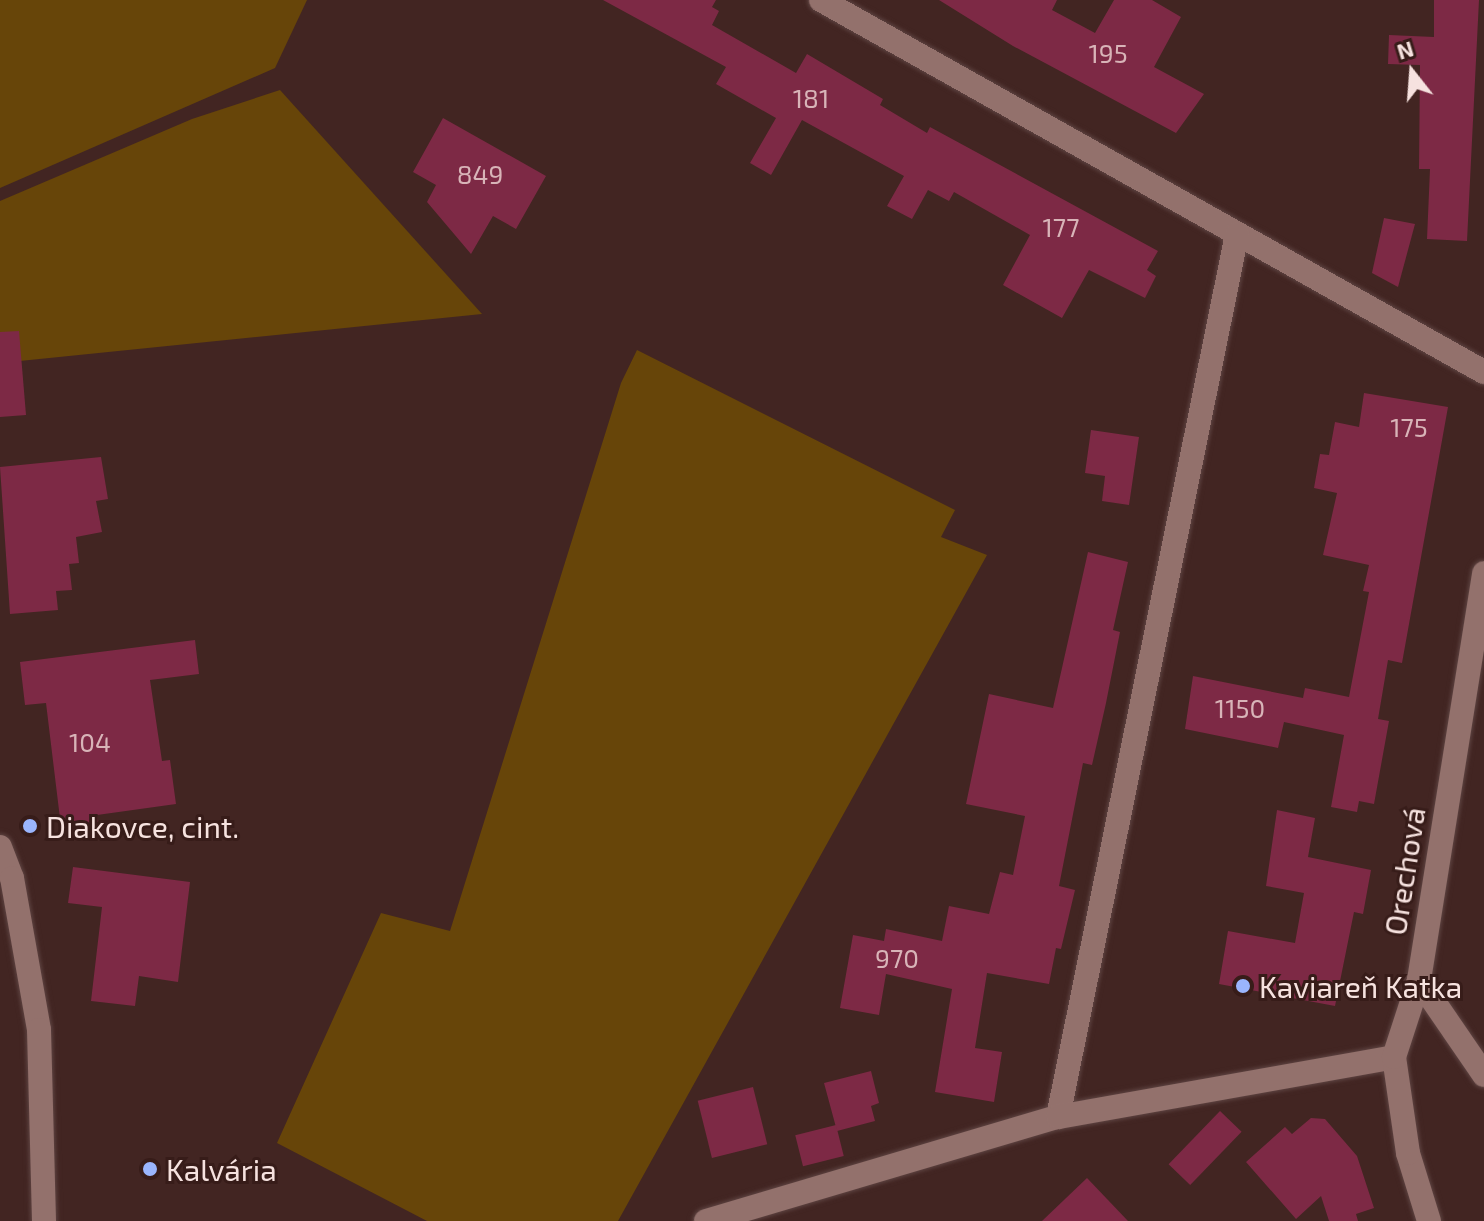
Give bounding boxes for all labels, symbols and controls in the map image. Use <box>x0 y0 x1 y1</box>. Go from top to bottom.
north arrow <box>1372 32 1452 112</box>
text: N <box>1394 34 1416 64</box>
house number: 195 <box>1088 37 1128 69</box>
house number: 181 <box>793 82 829 114</box>
house number: 849 <box>457 158 503 190</box>
house number: 177 <box>1043 211 1079 243</box>
house number: 175 <box>1390 411 1428 443</box>
house number: 1150 <box>1215 692 1265 724</box>
house number: 104 <box>69 726 111 758</box>
street label: Orechová <box>1376 804 1432 938</box>
place label: Diakovce, cint. <box>46 808 239 844</box>
marker: Diakovce, cint. <box>21 817 39 835</box>
house number: 970 <box>875 942 919 974</box>
place label: Kaviareň Katka <box>1259 968 1462 1004</box>
marker: Kaviareň Katka <box>1234 977 1252 995</box>
place label: Kalvária <box>166 1151 277 1187</box>
marker: Kalvária <box>141 1160 159 1178</box>

